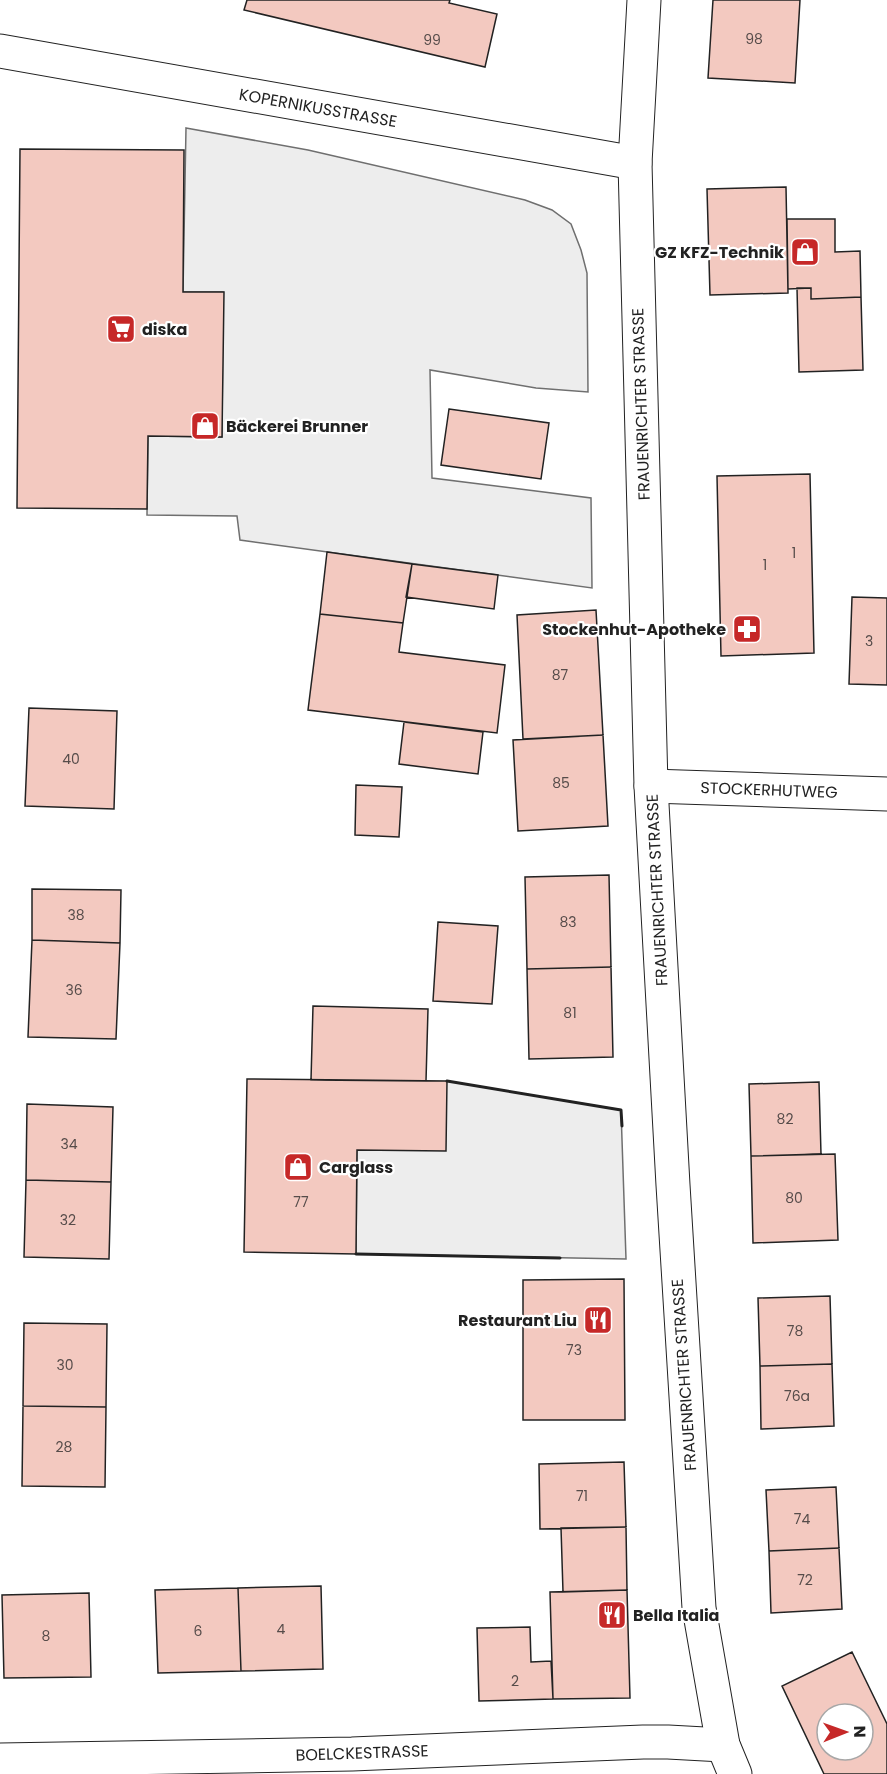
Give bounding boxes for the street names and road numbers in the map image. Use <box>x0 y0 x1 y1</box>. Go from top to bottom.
street label: KOPERNIKUSSTRASSE <box>237 83 399 133</box>
street label: FRAUENRICHTER STRASSE <box>626 307 656 501</box>
street label: STOCKERHUTWEG <box>700 776 838 804</box>
street label: FRAUENRICHTER STRASSE <box>640 793 674 987</box>
street label: FRAUENRICHTER STRASSE <box>666 1278 702 1472</box>
street label: BOELCKESTRASSE <box>295 1739 429 1767</box>

